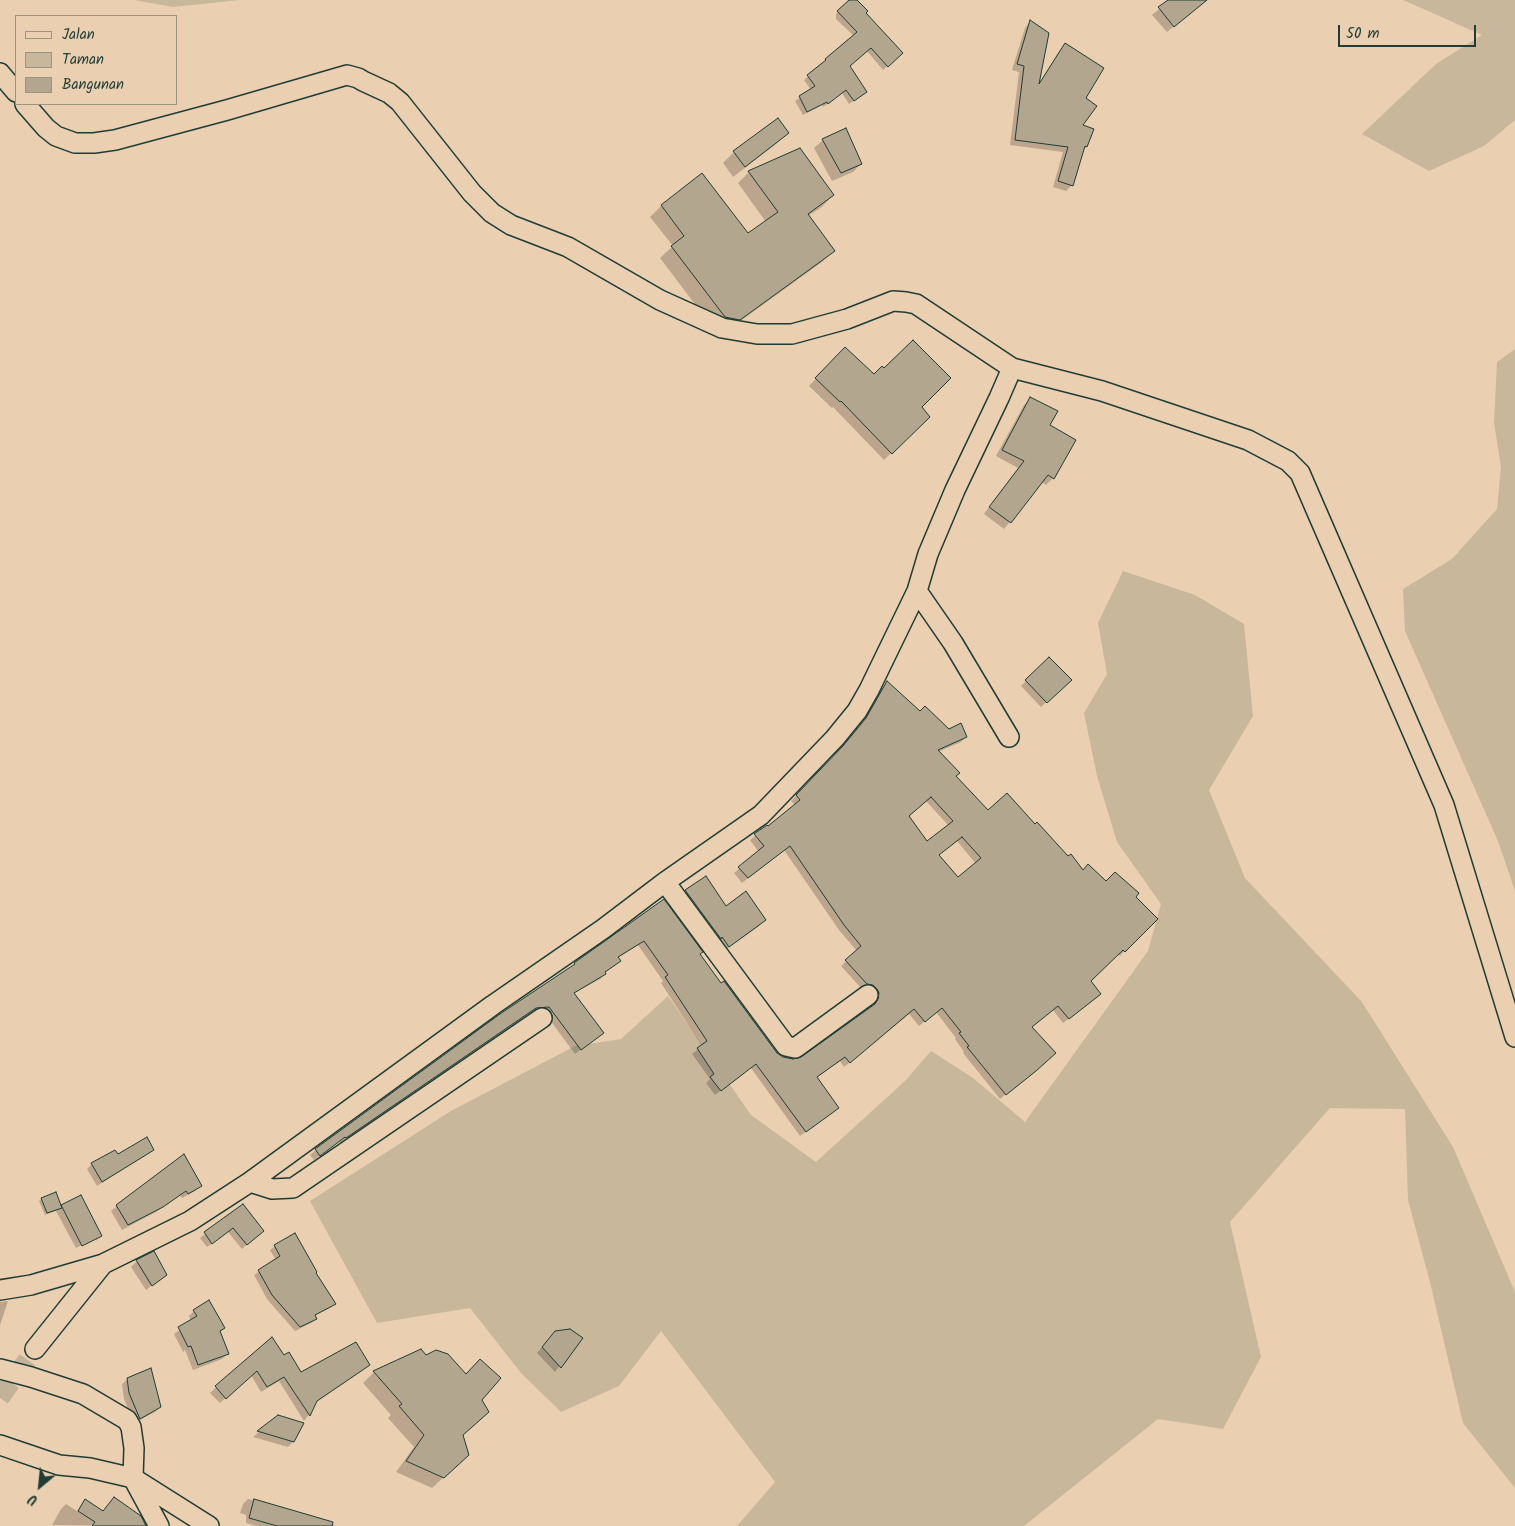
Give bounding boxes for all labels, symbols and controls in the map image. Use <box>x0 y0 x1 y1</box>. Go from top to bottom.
legend <box>15 15 178 105</box>
scale bar <box>1340 15 1478 47</box>
text: 50 m <box>1346 22 1380 46</box>
text: Jalan <box>62 23 95 47</box>
text: Taman <box>62 48 104 72</box>
text: Bangunan <box>62 73 124 97</box>
north arrow <box>15 1461 65 1511</box>
text: U <box>24 1488 42 1511</box>

